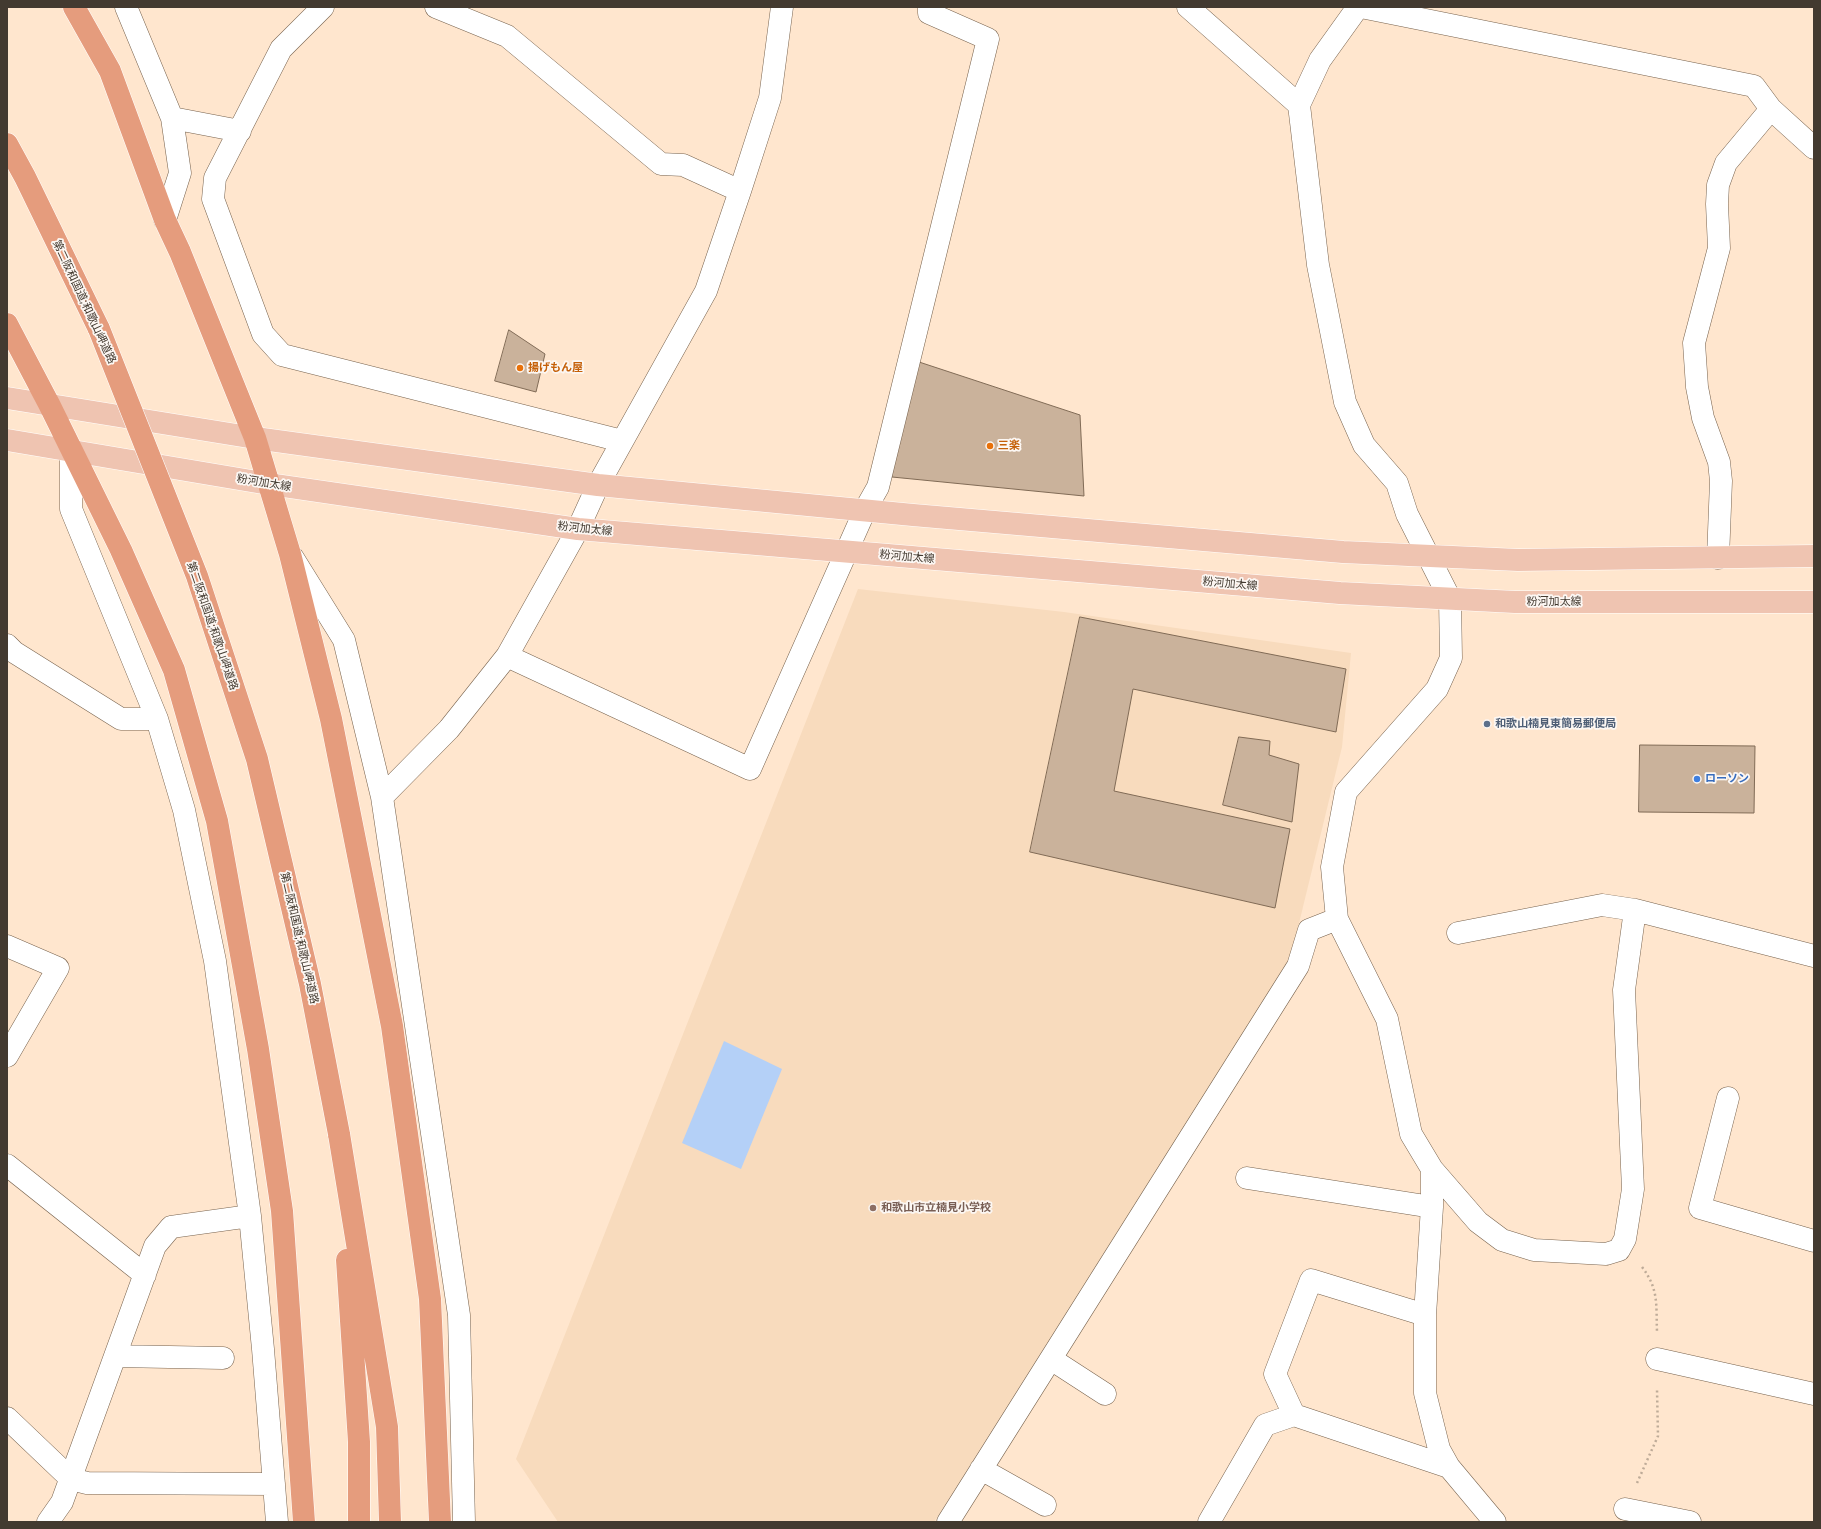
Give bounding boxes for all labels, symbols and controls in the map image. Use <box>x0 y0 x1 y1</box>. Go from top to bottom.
street label: 第二阪和国道;和歌山岬道路 <box>50 238 118 366</box>
place label: 揚げもん屋 <box>528 361 583 375</box>
marker: 揚げもん屋 <box>515 363 525 373</box>
place label: 三楽 <box>998 439 1020 453</box>
marker: 三楽 <box>985 441 995 451</box>
street label: 粉河加太線 <box>236 472 292 494</box>
street label: 粉河加太線 <box>557 520 613 538</box>
street label: 粉河加太線 <box>879 548 935 566</box>
street label: 第二阪和国道;和歌山岬道路 <box>184 560 240 692</box>
street label: 粉河加太線 <box>1202 575 1258 593</box>
street label: 粉河加太線 <box>1527 595 1581 609</box>
place label: 和歌山楠見東簡易郵便局 <box>1495 717 1616 731</box>
marker: 和歌山楠見東簡易郵便局 <box>1482 719 1492 729</box>
place label: ローソン <box>1705 772 1749 786</box>
marker: ローソン <box>1692 774 1702 784</box>
street label: 第二阪和国道;和歌山岬道路 <box>277 871 321 1005</box>
place label: 和歌山市立楠見小学校 <box>881 1201 991 1215</box>
marker: 和歌山市立楠見小学校 <box>868 1203 878 1213</box>

